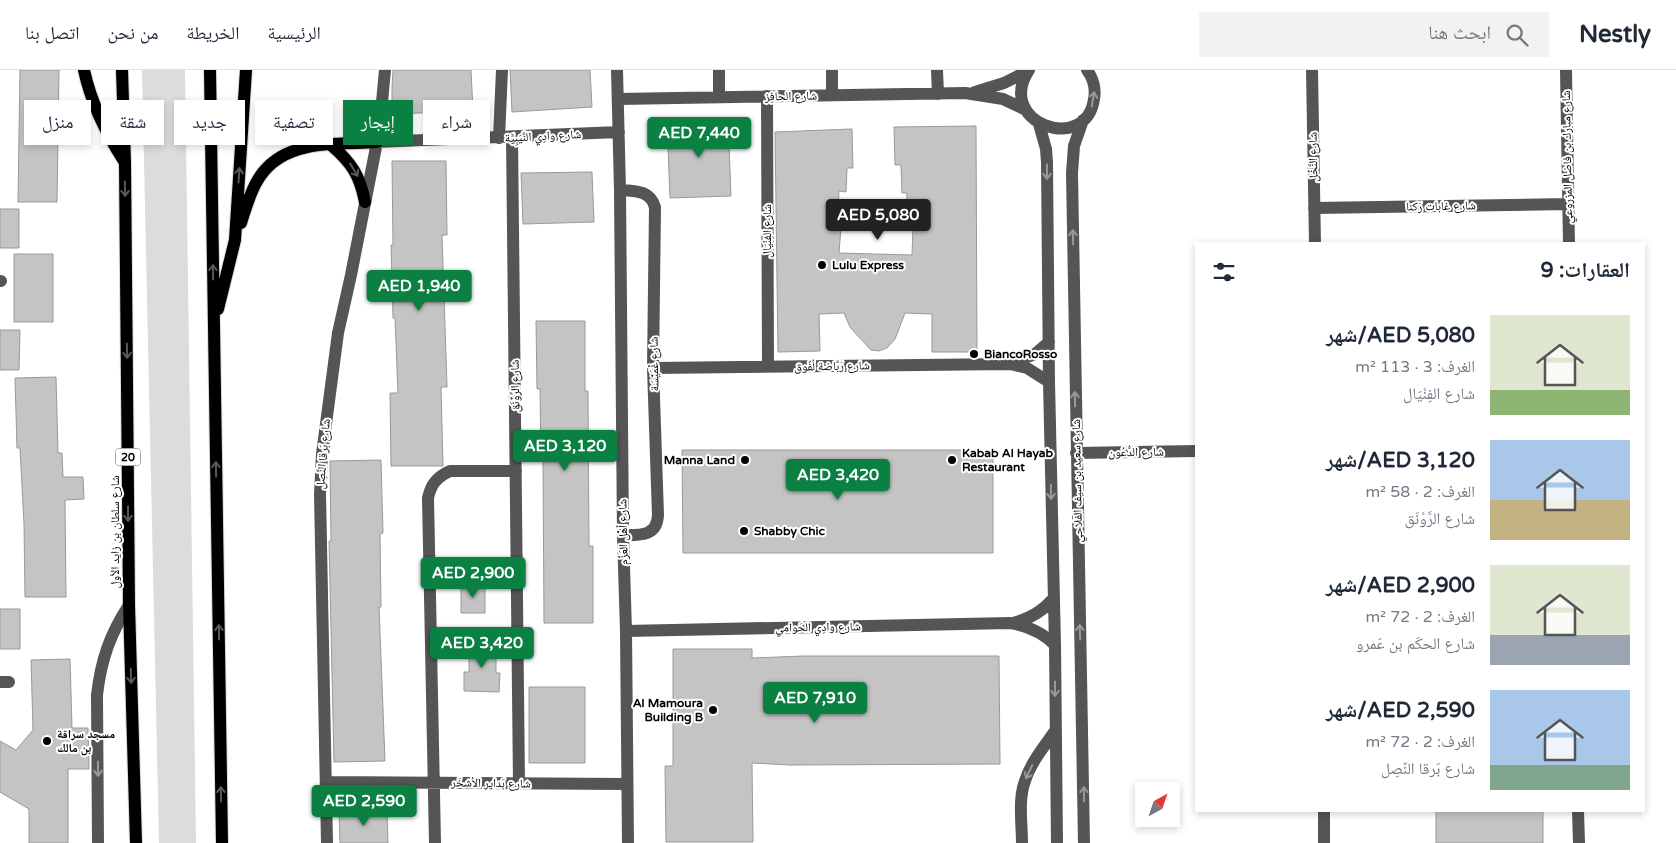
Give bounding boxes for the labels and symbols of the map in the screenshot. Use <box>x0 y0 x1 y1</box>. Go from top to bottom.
street label: شارع الحافِز <box>764 89 817 104</box>
street label: شارع مبارك بن فاضل المزروعي <box>1559 90 1578 224</box>
one-way arrow <box>1089 91 1099 107</box>
pin: AED 7,440 <box>642 116 756 159</box>
street label: شارع وادِي النِّيَبِيَّة <box>504 127 582 148</box>
street label: شارع النَّخْل <box>1306 132 1321 182</box>
one-way arrow <box>349 163 359 177</box>
one-way arrow <box>1042 163 1052 179</box>
one-way arrow <box>235 167 244 183</box>
one-way arrow <box>120 180 130 196</box>
pin: AED 5,080 <box>821 198 935 241</box>
street label: شارع غابات رَكنا <box>1406 198 1476 215</box>
street label: شارع الفِنْيَال <box>760 204 775 258</box>
one-way arrow <box>1068 229 1078 246</box>
place label: Lulu Express <box>832 258 904 273</box>
marker: Lulu Express <box>816 259 828 271</box>
one-way arrow <box>208 264 218 280</box>
pin: AED 1,940 <box>362 270 476 312</box>
street label: شارع غْمَيْسَة <box>647 336 662 391</box>
one-way arrow <box>122 342 132 359</box>
place label: BiancoRosso <box>984 347 1057 361</box>
marker: BiancoRosso <box>968 348 980 360</box>
street label: شارع رَبَّاضة لُفُوق <box>794 358 870 375</box>
street label: شارع الرَّوْنَق <box>508 359 523 413</box>
one-way arrow <box>1070 392 1080 408</box>
street label: شارع بَرقا النِّصِل <box>313 418 334 490</box>
street label: شارع سعيد بن سيف الفلاحي <box>1069 419 1088 543</box>
pin: AED 3,120 <box>508 430 622 472</box>
street label: شارع الدُّعُون <box>1108 445 1164 460</box>
place label: Kabab Al Hayab Restaurant <box>962 446 1054 474</box>
road number: 20 <box>116 448 140 466</box>
place label: Manna Land <box>664 453 735 467</box>
marker: Manna Land <box>739 454 751 466</box>
marker: Kabab Al Hayab Restaurant <box>946 454 958 466</box>
pin: AED 3,420 <box>781 458 895 501</box>
one-way arrow <box>211 462 221 478</box>
street label: شارع سلطان بن زايد الأول <box>108 475 123 589</box>
one-way arrow <box>1046 483 1056 499</box>
street label: شارع أهْل العَزْم <box>615 499 632 565</box>
one-way arrow <box>124 505 133 521</box>
place label: Shabby Chic <box>754 524 826 539</box>
marker: Shabby Chic <box>738 525 750 537</box>
pin: AED 2,900 <box>416 556 530 599</box>
street label: شارع وادِي الحَوامي <box>775 619 861 638</box>
one-way arrow <box>214 624 224 640</box>
one-way arrow <box>1075 624 1085 640</box>
pin: AED 3,420 <box>425 626 539 669</box>
one-way arrow <box>126 668 136 684</box>
one-way arrow <box>1050 680 1060 697</box>
pin: AED 7,910 <box>758 682 872 724</box>
place label: Al Mamoura Building B <box>633 696 703 725</box>
marker: Al Mamoura Building B <box>707 704 719 716</box>
place label: مسجد سراقة بن مالك <box>57 727 115 756</box>
marker: مسجد سراقة بن مالك <box>41 735 53 747</box>
one-way arrow <box>93 760 103 777</box>
one-way arrow <box>1023 764 1033 779</box>
street label: شارع بَداير الأشخَر <box>450 775 531 792</box>
north arrow <box>1135 782 1180 828</box>
pin: AED 2,590 <box>307 784 421 827</box>
one-way arrow <box>216 787 226 803</box>
one-way arrow <box>1079 787 1088 803</box>

